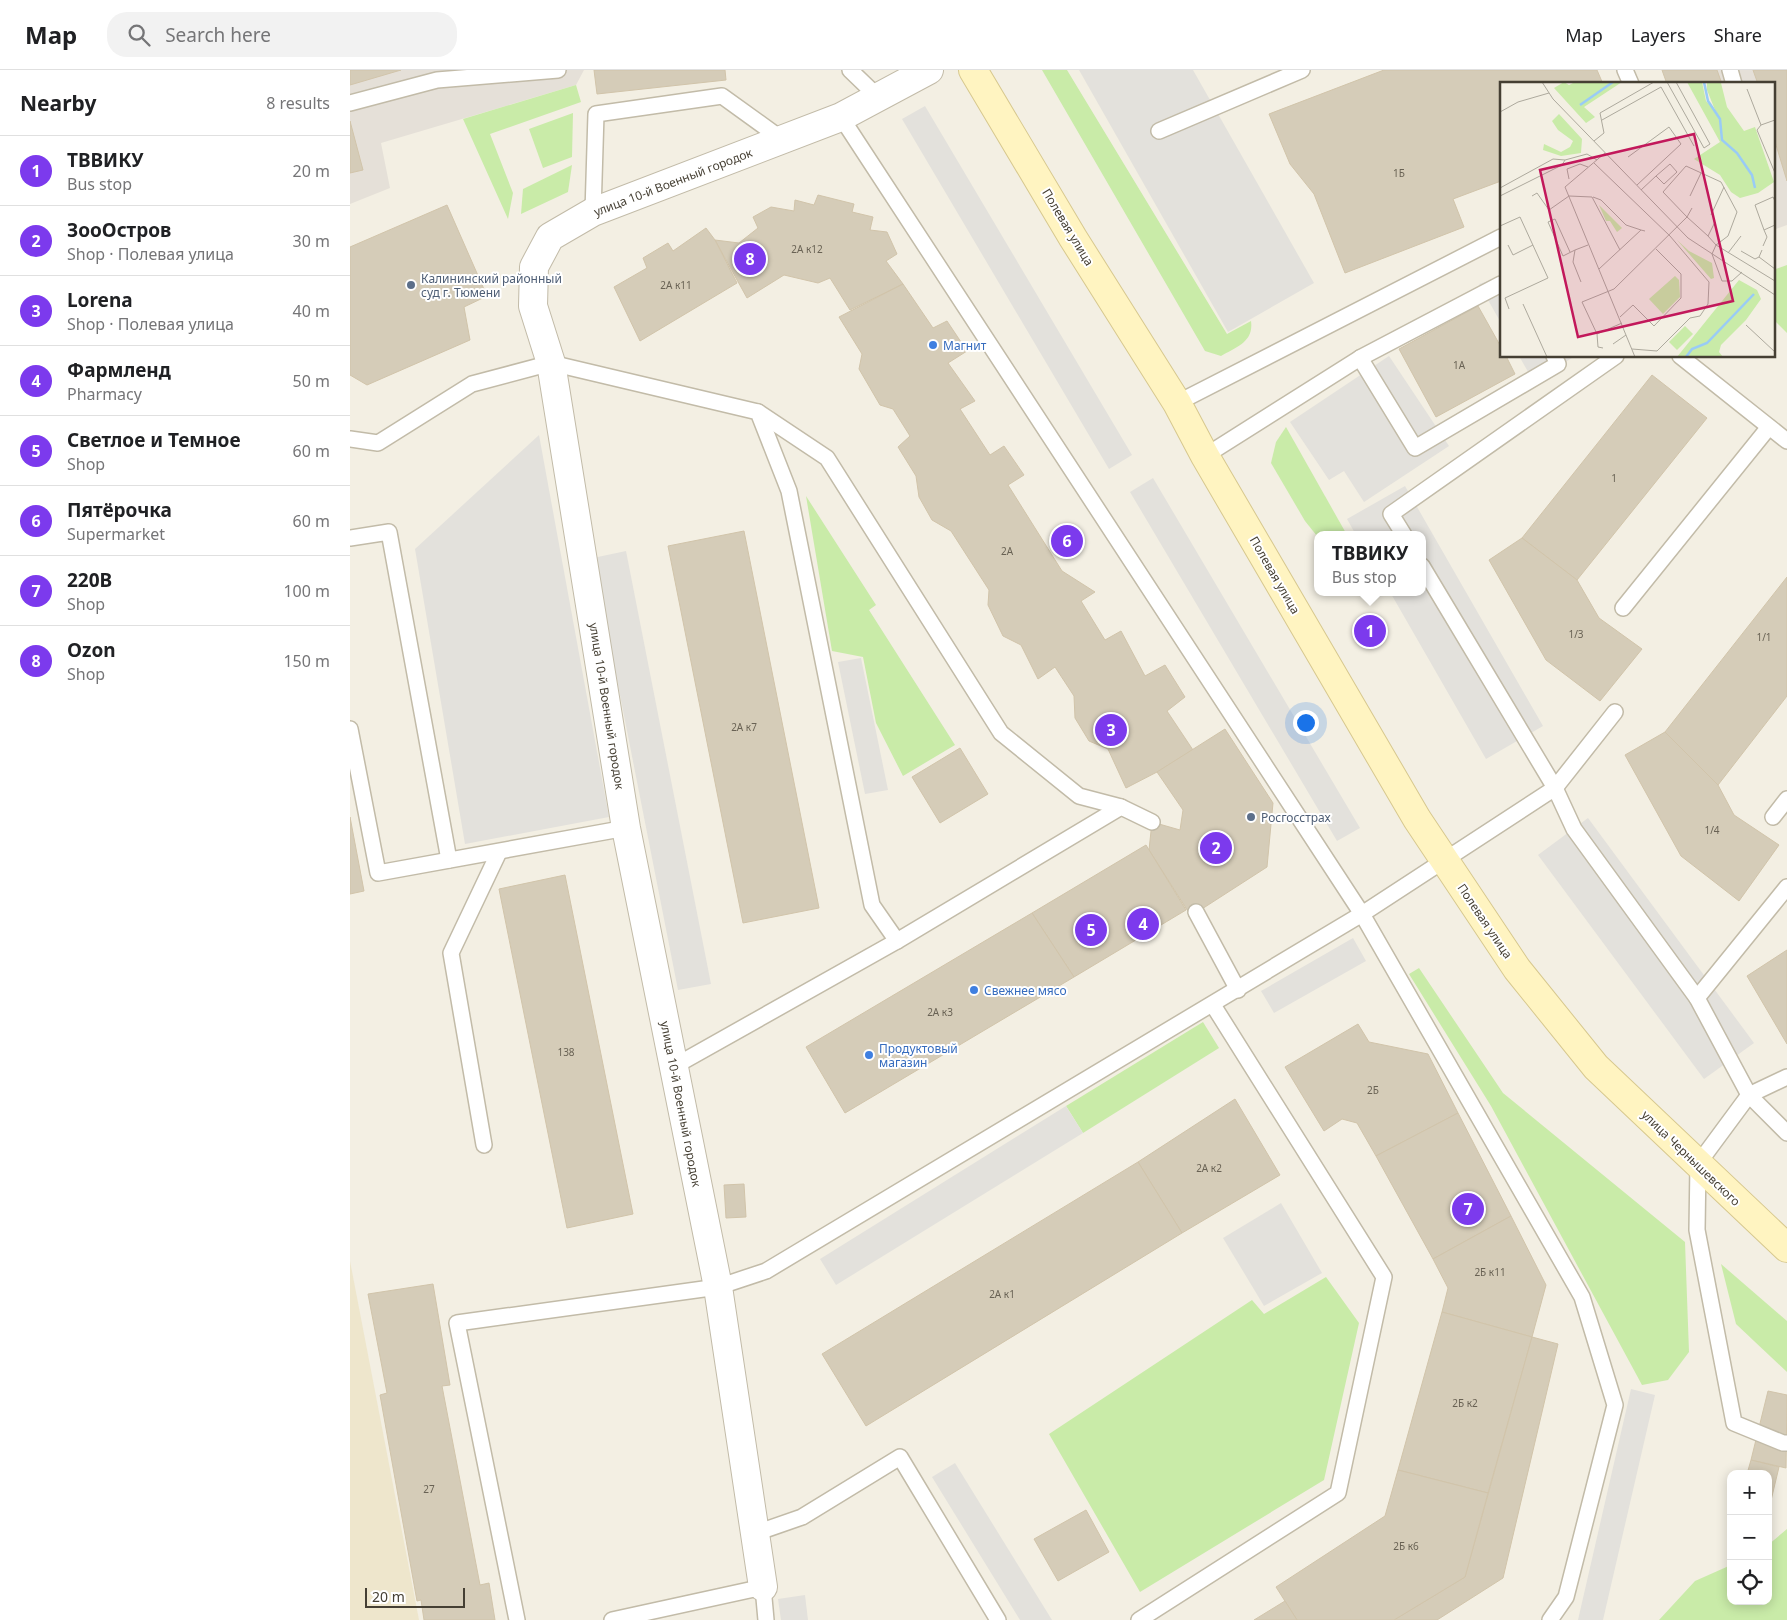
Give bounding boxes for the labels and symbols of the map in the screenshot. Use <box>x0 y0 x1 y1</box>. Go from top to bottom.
inset map <box>1500 82 1774 358</box>
street label: улица 10-й Военный городок <box>591 144 755 220</box>
house number: 1Б <box>1393 166 1405 180</box>
street label: Полевая улица <box>1038 185 1098 269</box>
pin: 8 <box>734 240 766 278</box>
house number: 2А к12 <box>791 242 823 256</box>
place label: Калининский районный суд г. Тюмени <box>421 270 562 301</box>
house number: 2А к11 <box>660 278 692 292</box>
marker: Калининский районный суд г. Тюмени <box>405 279 417 291</box>
place label: Магнит <box>943 337 987 354</box>
marker: Магнит <box>927 339 939 351</box>
house number: 1А <box>1453 358 1466 372</box>
house number: 1 <box>1611 471 1617 485</box>
pin: 6 <box>1051 522 1083 560</box>
street label: Полевая улица <box>1246 533 1304 617</box>
house number: 2А <box>1001 544 1014 558</box>
pin: 1 <box>1354 612 1386 650</box>
street label: улица 10-й Военный городок <box>585 621 629 791</box>
house number: 1/3 <box>1568 627 1584 641</box>
house number: 1/1 <box>1756 630 1772 644</box>
your location <box>1293 710 1319 736</box>
pin: 3 <box>1095 711 1127 749</box>
house number: 2А к7 <box>731 720 757 734</box>
place label: Росгосстрах <box>1261 809 1331 826</box>
marker: Росгосстрах <box>1245 811 1257 823</box>
house number: 1/4 <box>1704 823 1720 837</box>
pin: 2 <box>1200 829 1232 867</box>
street label: Полевая улица <box>1454 880 1516 962</box>
pin: 4 <box>1127 905 1159 943</box>
pin: 5 <box>1075 911 1107 949</box>
place label: Свежнее мясо <box>984 982 1067 999</box>
marker: Свежнее мясо <box>968 984 980 996</box>
house number: 2А к3 <box>927 1005 953 1019</box>
street label: улица 10-й Военный городок <box>657 1020 706 1189</box>
place label: Продуктовый магазин <box>879 1040 958 1071</box>
house number: 138 <box>557 1045 575 1059</box>
marker: Продуктовый магазин <box>863 1049 875 1061</box>
house number: 2Б <box>1367 1083 1379 1097</box>
street label: улица Чернышевского <box>1638 1106 1744 1210</box>
house number: 2А к2 <box>1196 1161 1222 1175</box>
pin: 7 <box>1452 1190 1484 1228</box>
house number: 2Б к11 <box>1474 1265 1506 1279</box>
house number: 2А к1 <box>989 1287 1015 1301</box>
house number: 2Б к2 <box>1452 1396 1478 1410</box>
house number: 27 <box>423 1482 435 1496</box>
house number: 2Б к6 <box>1393 1539 1419 1553</box>
scale bar <box>365 1585 465 1608</box>

